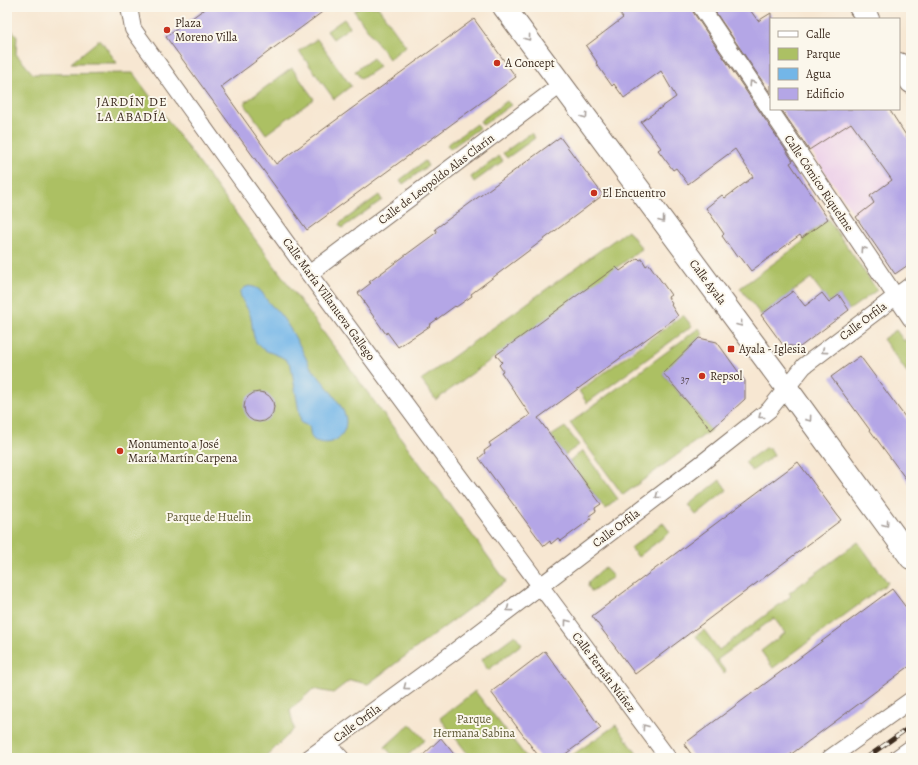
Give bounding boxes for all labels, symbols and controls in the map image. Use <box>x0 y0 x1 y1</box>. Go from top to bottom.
place label: Plaza Moreno Villa <box>175 15 238 45</box>
legend <box>770 18 900 110</box>
marker: Plaza Moreno Villa <box>162 25 172 35</box>
text: Calle <box>806 26 830 42</box>
one-way arrow <box>523 34 530 41</box>
text: Parque <box>806 46 841 62</box>
place label: A Concept <box>504 55 555 71</box>
marker: A Concept <box>492 58 502 68</box>
text: Agua <box>805 66 832 82</box>
one-way arrow <box>749 80 757 87</box>
text: Edificio <box>806 86 844 102</box>
district label: JARDÍN DE LA ABADÍA <box>96 93 168 125</box>
one-way arrow <box>580 111 587 118</box>
street label: Calle de Leopoldo Alas Clarín <box>375 130 498 228</box>
street label: Calle Cómico Riquelme <box>781 131 857 235</box>
place label: El Encuentro <box>602 185 666 201</box>
marker: El Encuentro <box>589 188 599 198</box>
one-way arrow <box>658 216 665 223</box>
street label: Calle María Villanueva Gallego <box>279 234 379 364</box>
one-way arrow <box>861 246 868 253</box>
street label: Calle Ayala <box>686 256 731 308</box>
street label: Calle Orfila <box>836 298 890 344</box>
one-way arrow <box>735 320 742 327</box>
place label: Ayala - Iglesia <box>738 341 806 357</box>
marker: Ayala - Iglesia <box>726 344 736 354</box>
one-way arrow <box>821 346 828 353</box>
place label: Repsol <box>710 368 742 384</box>
marker: Repsol <box>697 371 707 381</box>
house number: 37 <box>681 373 690 386</box>
one-way arrow <box>758 412 765 419</box>
one-way arrow <box>804 414 811 421</box>
place label: Monumento a José María Martín Carpena <box>128 436 238 466</box>
marker: Monumento a José María Martín Carpena <box>115 446 125 456</box>
one-way arrow <box>655 491 662 499</box>
street label: Calle Orfila <box>589 505 643 551</box>
park label: Parque de Huelin <box>167 509 252 525</box>
one-way arrow <box>881 519 888 526</box>
one-way arrow <box>507 604 514 611</box>
one-way arrow <box>565 620 572 627</box>
street label: Calle Fernán Núñez <box>569 629 639 715</box>
one-way arrow <box>403 682 410 689</box>
street label: Calle Orfila <box>330 700 384 746</box>
park label: Parque Hermana Sabina <box>433 711 516 741</box>
one-way arrow <box>643 724 650 731</box>

